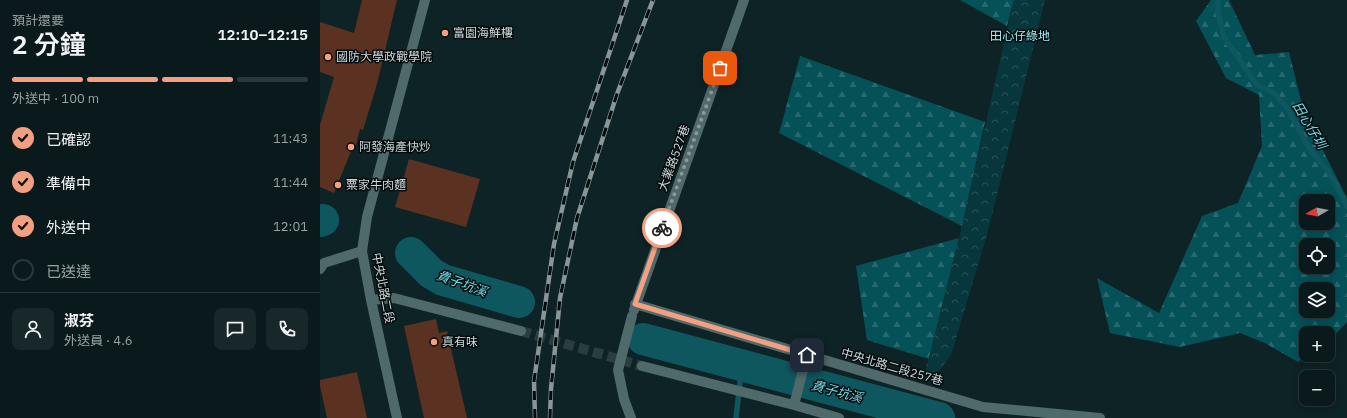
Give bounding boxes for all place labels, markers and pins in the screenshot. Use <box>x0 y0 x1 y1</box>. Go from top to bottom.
place label: 富園海鮮樓 <box>453 25 513 40</box>
marker: 富園海鮮樓 <box>440 28 450 38</box>
place label: 國防大學政戰學院 <box>336 49 432 64</box>
pin <box>703 51 737 85</box>
marker: 國防大學政戰學院 <box>323 52 333 62</box>
place label: 阿發海產快炒 <box>359 139 431 154</box>
marker: 阿發海產快炒 <box>346 142 356 152</box>
place label: 粟家牛肉麵 <box>346 177 406 192</box>
marker: 粟家牛肉麵 <box>333 180 343 190</box>
place label: 真有味 <box>442 334 478 349</box>
marker: 真有味 <box>429 337 439 347</box>
pin <box>790 338 824 372</box>

